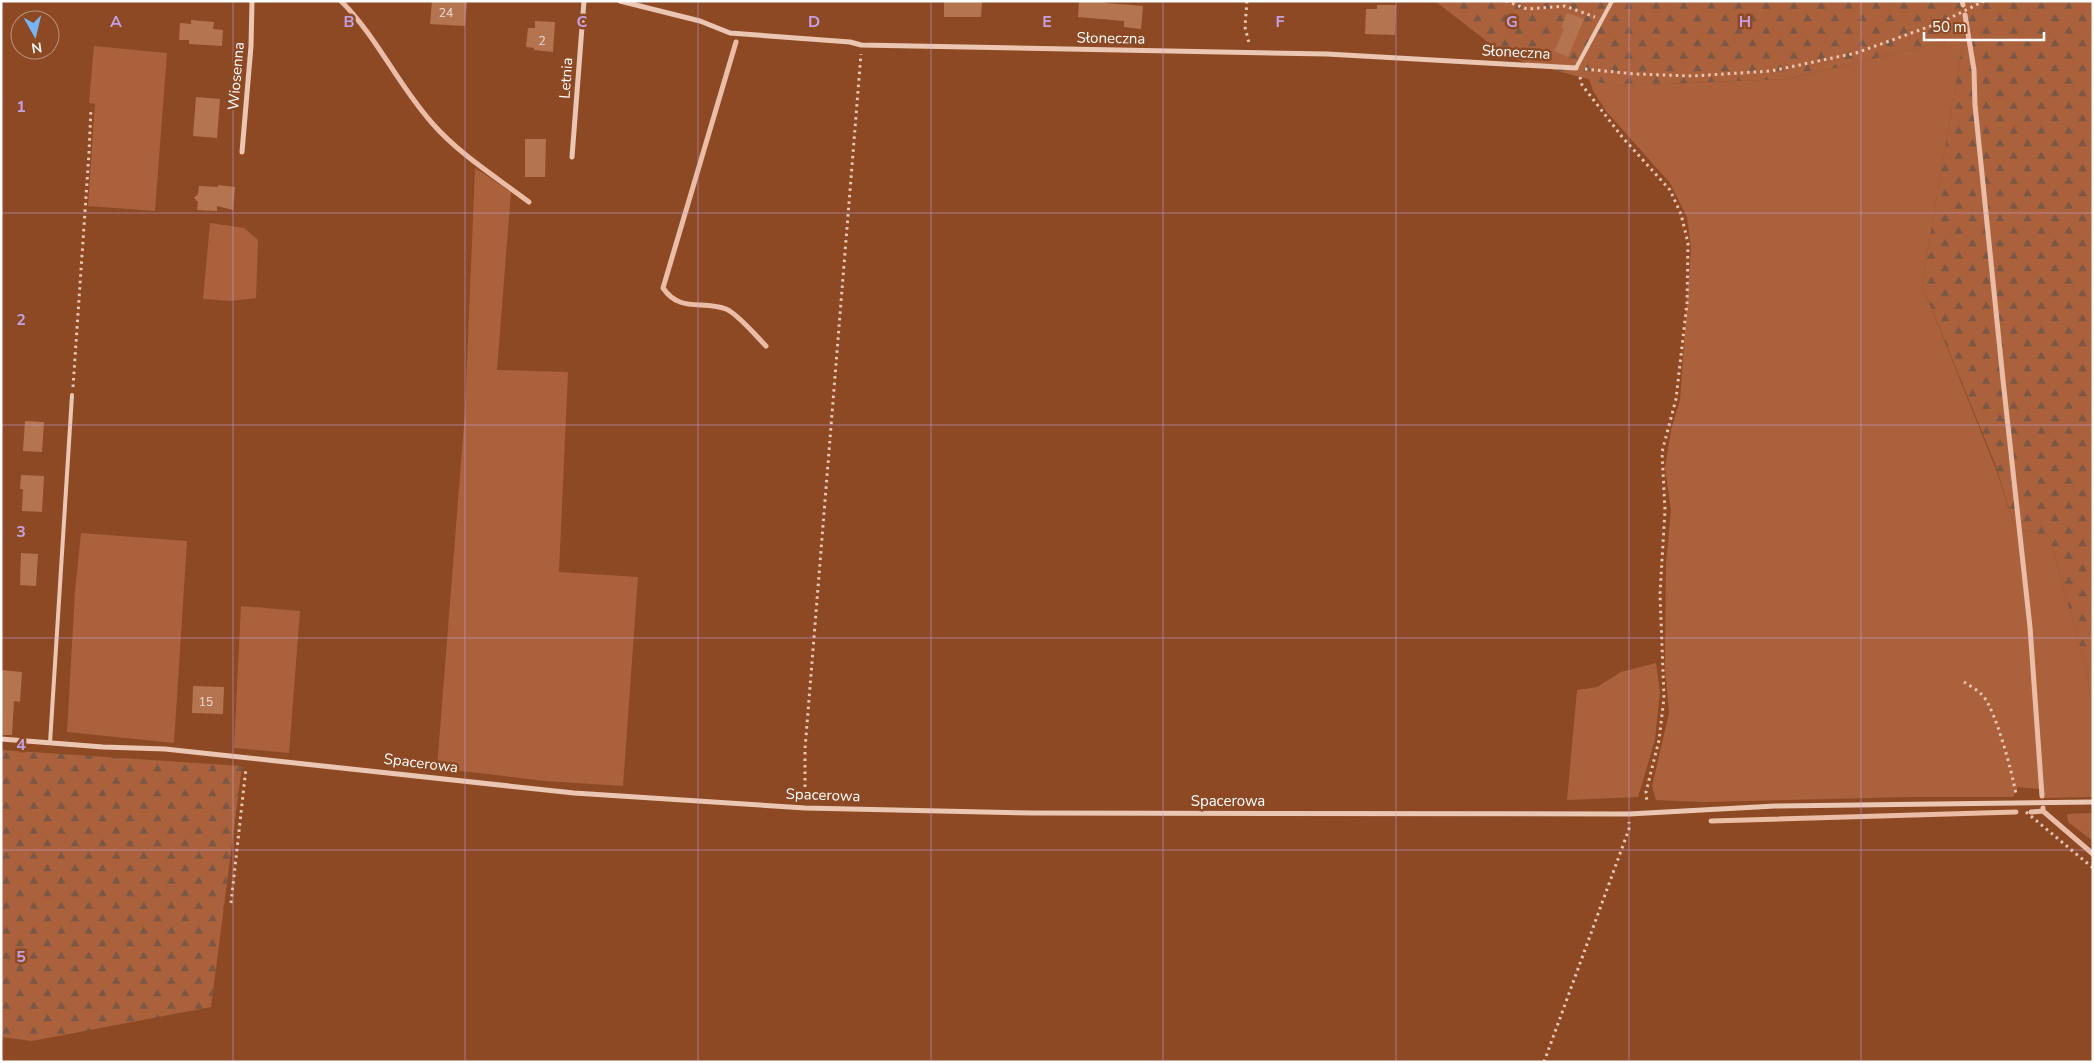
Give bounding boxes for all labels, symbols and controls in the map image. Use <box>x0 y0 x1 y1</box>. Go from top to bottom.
house number: 24 <box>439 5 453 21</box>
north arrow <box>10 10 60 60</box>
scale bar <box>1924 10 2044 42</box>
text: A <box>110 11 122 33</box>
text: B <box>343 11 355 33</box>
text: C <box>577 11 588 33</box>
text: D <box>808 11 820 33</box>
text: E <box>1042 11 1052 33</box>
text: F <box>1276 11 1285 33</box>
text: G <box>1506 11 1518 33</box>
text: H <box>1739 11 1751 33</box>
text: 50 m <box>1932 17 1967 37</box>
street label: Słoneczna <box>1076 27 1146 49</box>
house number: 2 <box>538 33 546 49</box>
text: N <box>30 37 43 58</box>
street label: Słoneczna <box>1481 40 1551 64</box>
street label: Wiosenna <box>223 41 249 111</box>
street label: Letnia <box>555 57 577 99</box>
text: 1 <box>16 96 26 118</box>
text: 2 <box>16 309 26 331</box>
text: 3 <box>16 521 26 543</box>
house number: 15 <box>199 694 213 710</box>
text: 4 <box>16 734 26 756</box>
street label: Spacerowa <box>383 749 459 777</box>
street label: Spacerowa <box>785 784 861 806</box>
street label: Spacerowa <box>1191 791 1265 811</box>
text: 5 <box>16 946 26 968</box>

